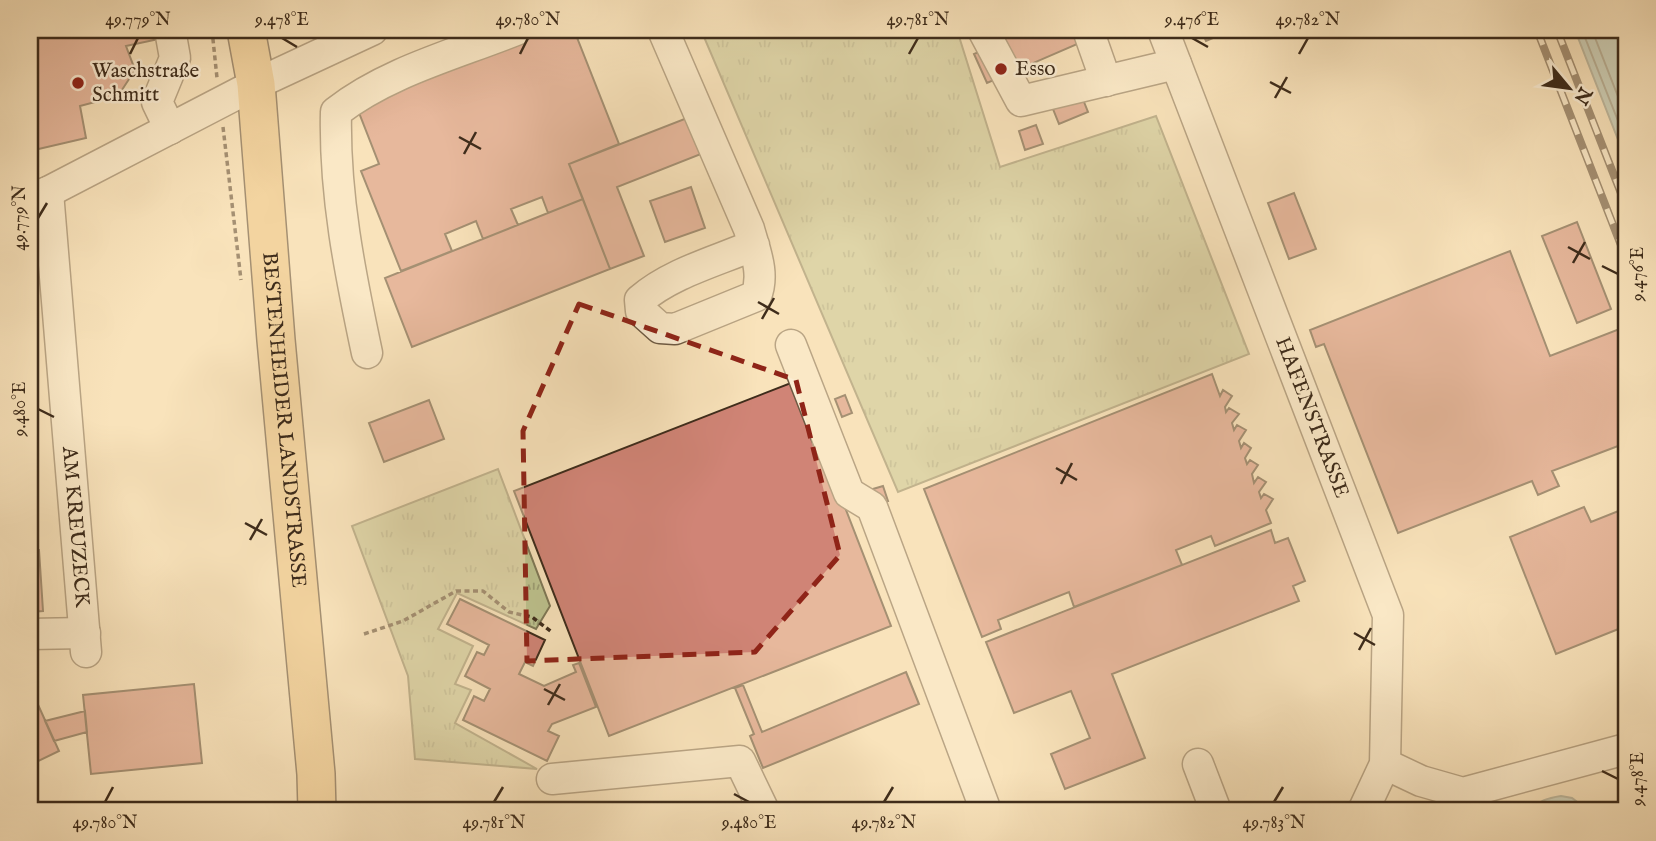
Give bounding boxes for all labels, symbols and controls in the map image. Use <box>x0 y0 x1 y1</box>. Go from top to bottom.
text: 49.779°N <box>105 9 171 32</box>
text: 9.478°E <box>254 9 309 32</box>
text: 49.780°N <box>495 9 561 32</box>
text: 49.781°N <box>886 9 950 32</box>
text: 9.476°E <box>1164 9 1219 32</box>
text: 49.782°N <box>1276 9 1341 32</box>
north arrow <box>1534 52 1604 122</box>
place label: Esso <box>1015 56 1056 83</box>
place label: Waschstraße Schmitt <box>92 58 200 109</box>
marker: Esso <box>993 61 1009 77</box>
marker: Waschstraße Schmitt <box>70 75 86 91</box>
text: N <box>1567 81 1597 109</box>
text: 49.779°N <box>9 185 32 251</box>
text: 9.476°E <box>1627 247 1650 302</box>
street label: BESTENHEIDER LANDSTRASSE <box>256 251 312 589</box>
street label: HAFENSTRASSE <box>1269 333 1355 502</box>
text: 9.480°E <box>9 382 32 437</box>
street label: AM KREUZECK <box>55 444 96 609</box>
text: 9.478°E <box>1627 752 1650 807</box>
text: 49.780°N <box>72 812 138 835</box>
text: 49.781°N <box>462 812 526 835</box>
text: 9.480°E <box>721 812 776 835</box>
text: 49.782°N <box>852 812 917 835</box>
text: 49.783°N <box>1242 812 1306 835</box>

